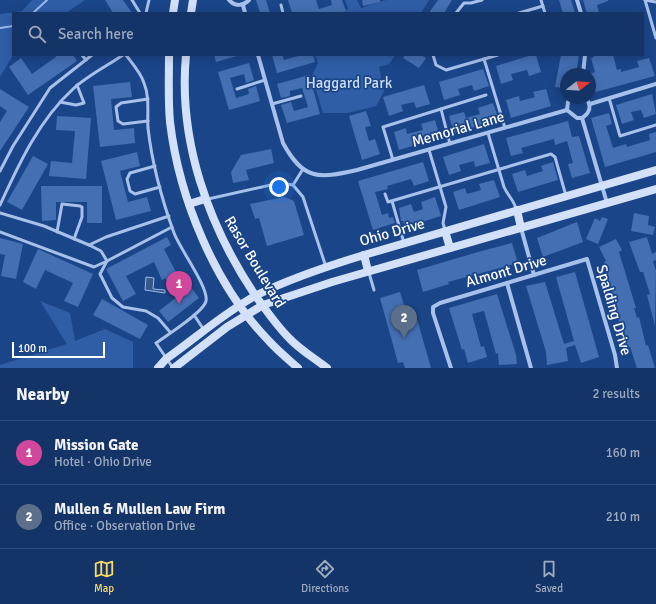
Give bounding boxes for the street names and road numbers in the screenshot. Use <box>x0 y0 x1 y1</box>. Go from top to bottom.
street label: Memorial Lane <box>410 107 506 151</box>
street label: Rasor Boulevard <box>220 213 290 311</box>
street label: Ohio Drive <box>357 214 427 250</box>
street label: Almont Drive <box>463 251 549 291</box>
street label: Spalding Drive <box>593 263 635 357</box>

